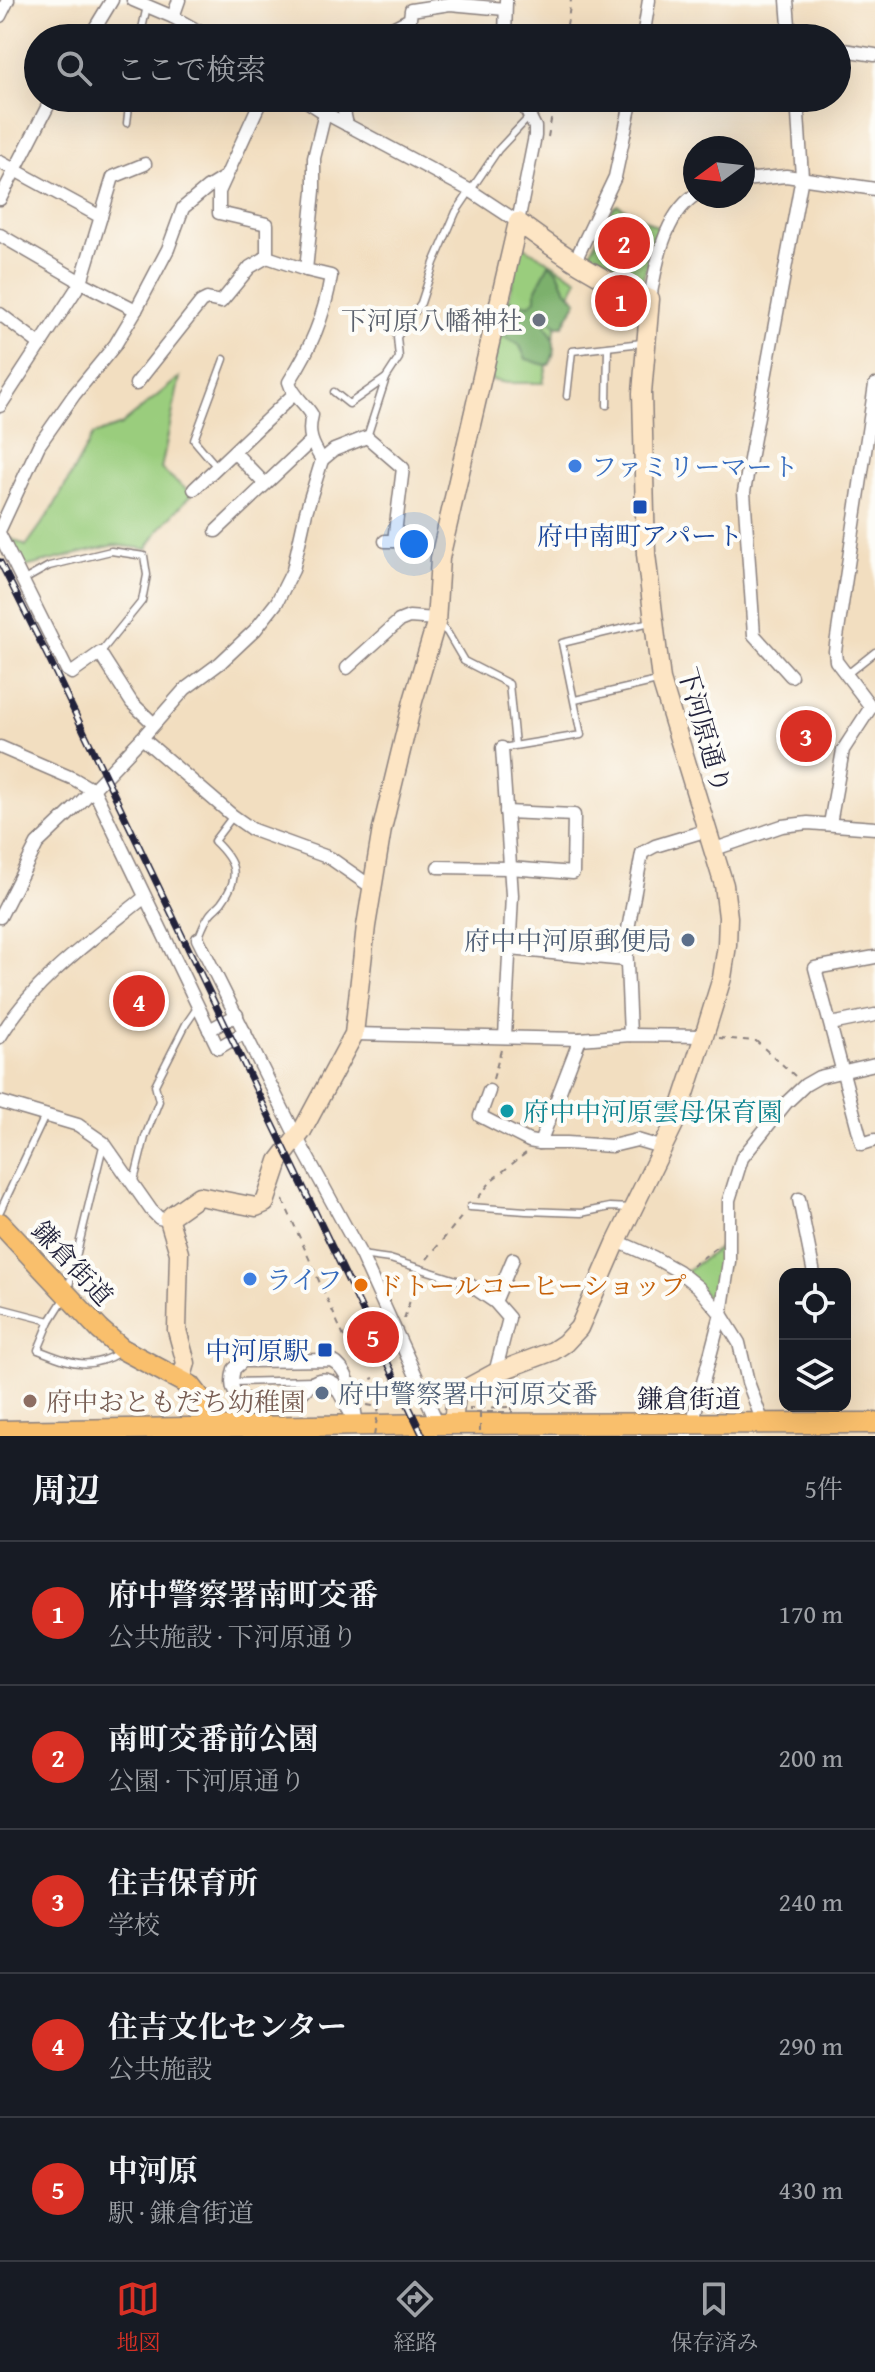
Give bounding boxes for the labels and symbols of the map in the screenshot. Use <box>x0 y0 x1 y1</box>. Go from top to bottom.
north arrow <box>683 136 755 208</box>
pin: 2 <box>598 213 650 273</box>
pin: 1 <box>595 271 647 331</box>
place label: 下河原八幡神社 <box>341 301 523 340</box>
marker: 下河原八幡神社 <box>530 311 548 329</box>
place label: ファミリーマート <box>591 447 798 486</box>
marker: ファミリーマート <box>566 457 584 475</box>
marker: 府中南町アパート <box>631 498 649 516</box>
place label: 府中南町アパート <box>537 516 743 555</box>
your location <box>394 524 434 564</box>
street label: 下河原通り <box>668 662 742 798</box>
pin: 3 <box>780 706 832 766</box>
place label: 府中中河原郵便局 <box>464 921 672 960</box>
marker: 府中中河原郵便局 <box>679 931 697 949</box>
pin: 4 <box>113 971 165 1031</box>
place label: 府中中河原雲母保育園 <box>523 1092 783 1131</box>
marker: 府中中河原雲母保育園 <box>498 1102 516 1120</box>
street label: 鎌倉街道 <box>23 1212 123 1314</box>
place label: ライフ <box>266 1260 342 1299</box>
place label: ドトールコーヒーショップ <box>377 1266 686 1305</box>
marker: ライフ <box>241 1270 259 1288</box>
marker: ドトールコーヒーショップ <box>352 1276 370 1294</box>
pin: 5 <box>347 1307 399 1367</box>
place label: 中河原駅 <box>205 1331 309 1370</box>
marker: 中河原駅 <box>316 1341 334 1359</box>
place label: 府中警察署中河原交番 <box>338 1374 598 1413</box>
street label: 鎌倉街道 <box>637 1379 741 1418</box>
place label: 府中おともだち幼稚園 <box>46 1382 306 1421</box>
marker: 府中警察署中河原交番 <box>313 1384 331 1402</box>
marker: 府中おともだち幼稚園 <box>21 1392 39 1410</box>

